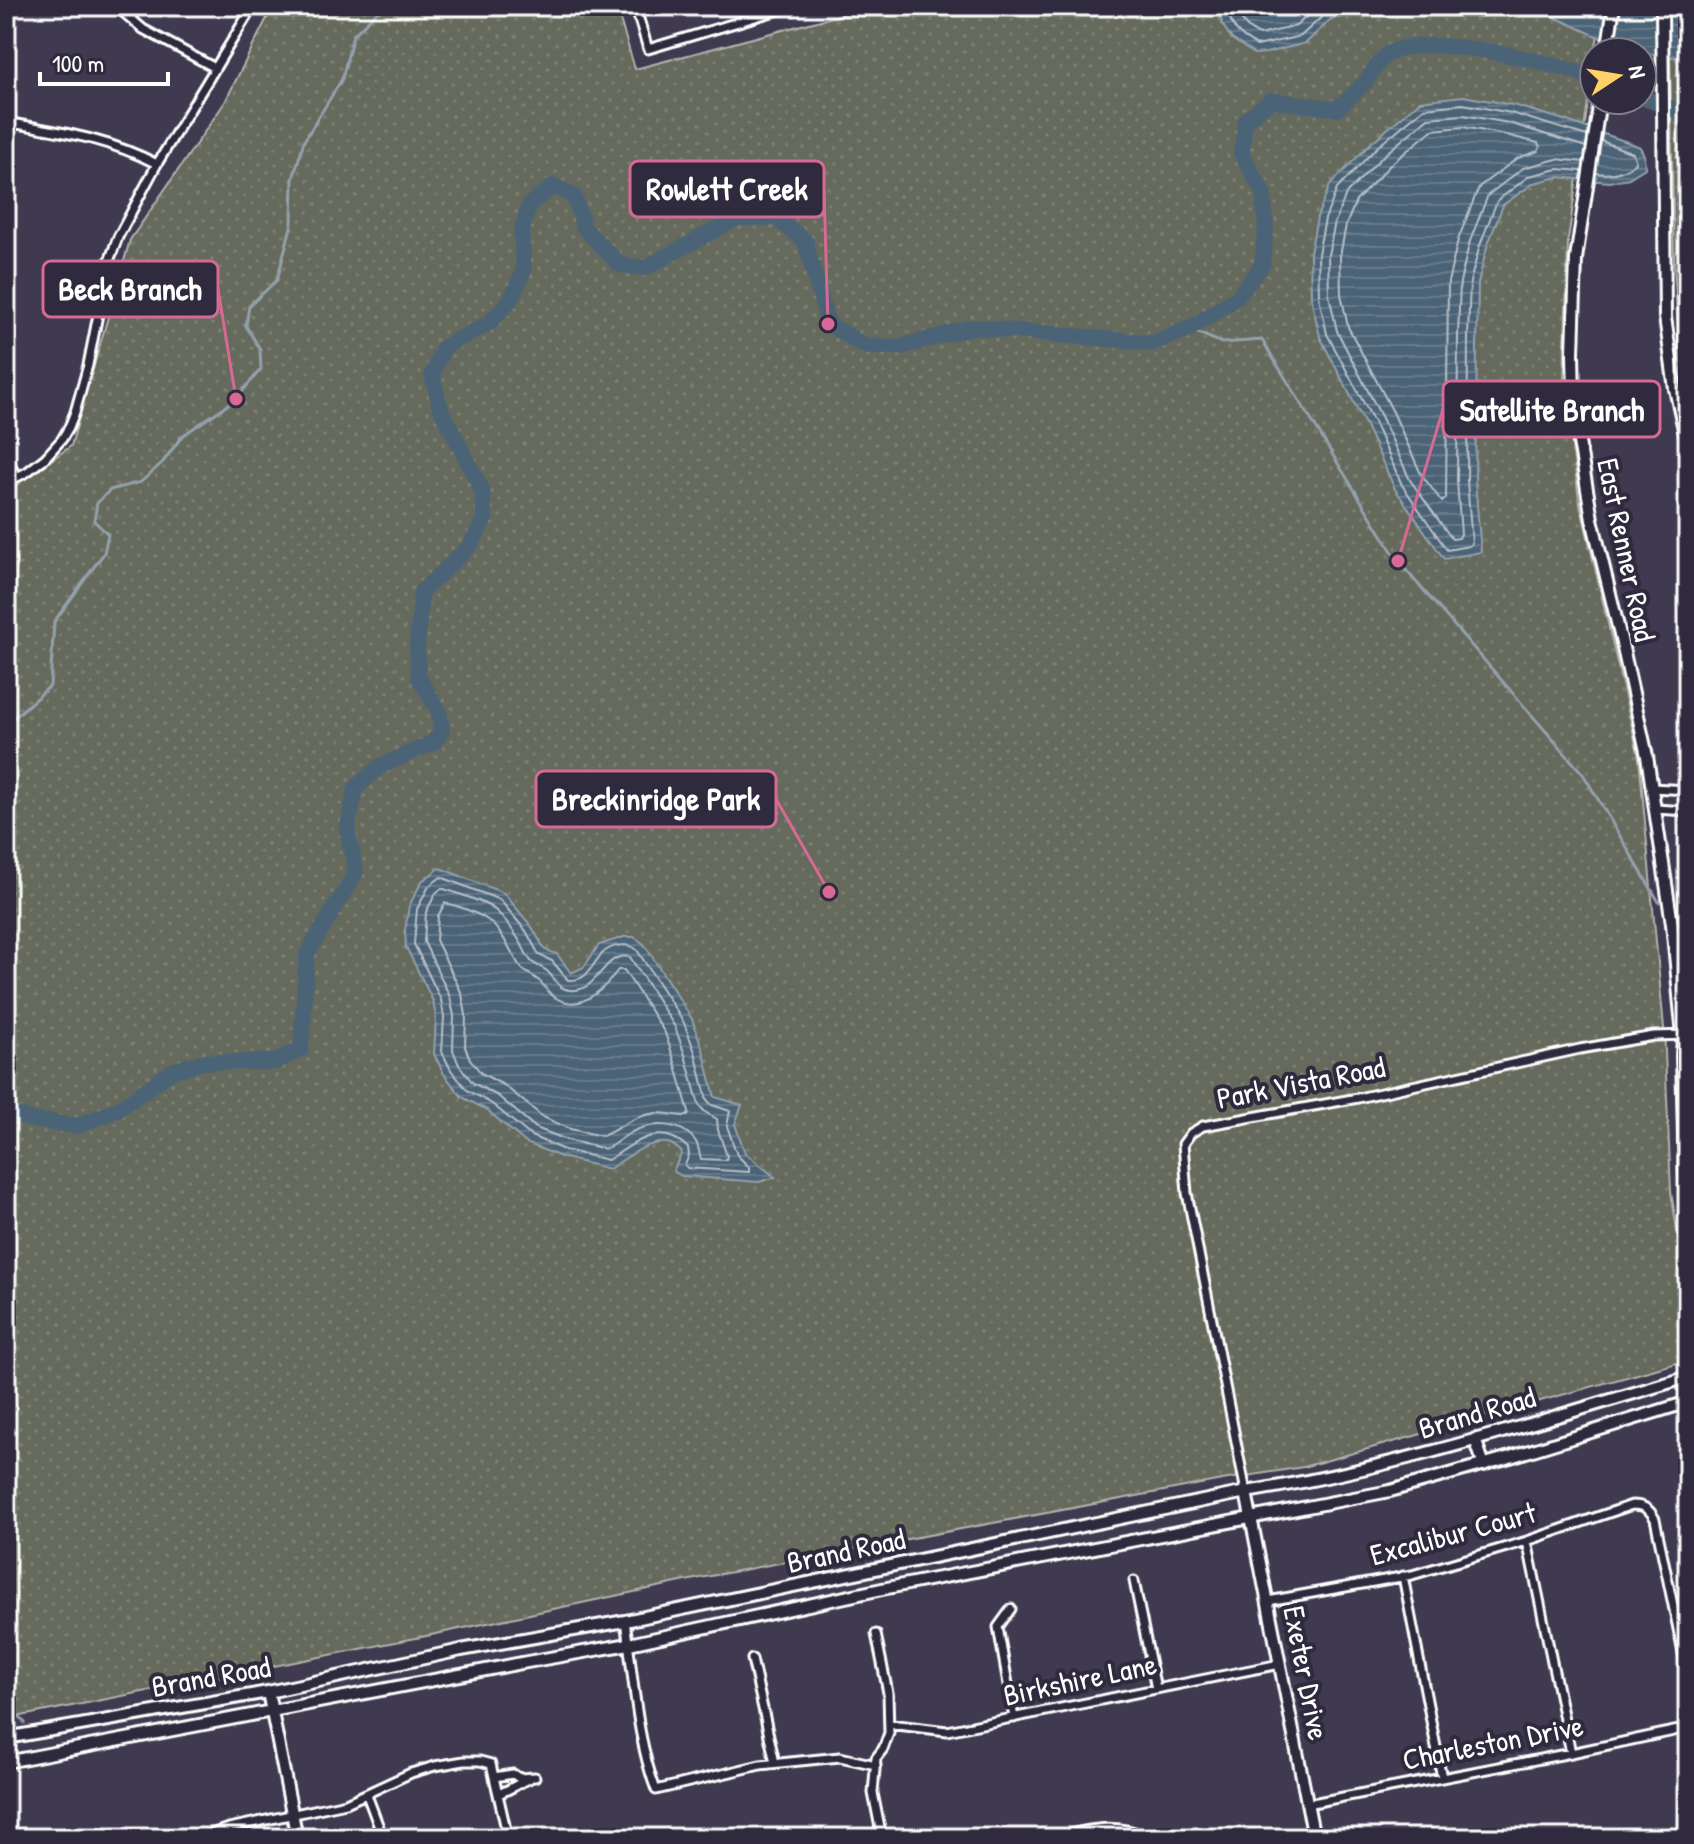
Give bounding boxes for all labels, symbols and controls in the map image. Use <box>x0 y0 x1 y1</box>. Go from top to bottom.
scale bar <box>40 36 168 86</box>
north arrow <box>1578 36 1658 116</box>
text: 100 m <box>52 47 104 79</box>
text: N <box>1622 63 1654 81</box>
callout: Rowlett Creek <box>630 161 824 217</box>
text: Rowlett Creek <box>646 167 808 210</box>
callout: Beck Branch <box>43 261 218 317</box>
text: Beck Branch <box>58 267 202 310</box>
callout: Satellite Branch <box>1443 381 1660 437</box>
text: Satellite Branch <box>1460 388 1645 431</box>
street label: East Renner Road <box>1588 455 1666 645</box>
callout: Breckinridge Park <box>536 771 776 827</box>
text: Breckinridge Park <box>552 777 761 821</box>
street label: Park Vista Road <box>1213 1046 1389 1118</box>
street label: Brand Road <box>1414 1376 1540 1448</box>
street label: Excalibur Court <box>1365 1492 1541 1574</box>
street label: Brand Road <box>783 1518 909 1582</box>
street label: Exeter Drive <box>1274 1602 1340 1743</box>
street label: Birkshire Lane <box>1000 1643 1160 1715</box>
street label: Brand Road <box>148 1646 274 1706</box>
street label: Charleston Drive <box>1399 1705 1587 1779</box>

